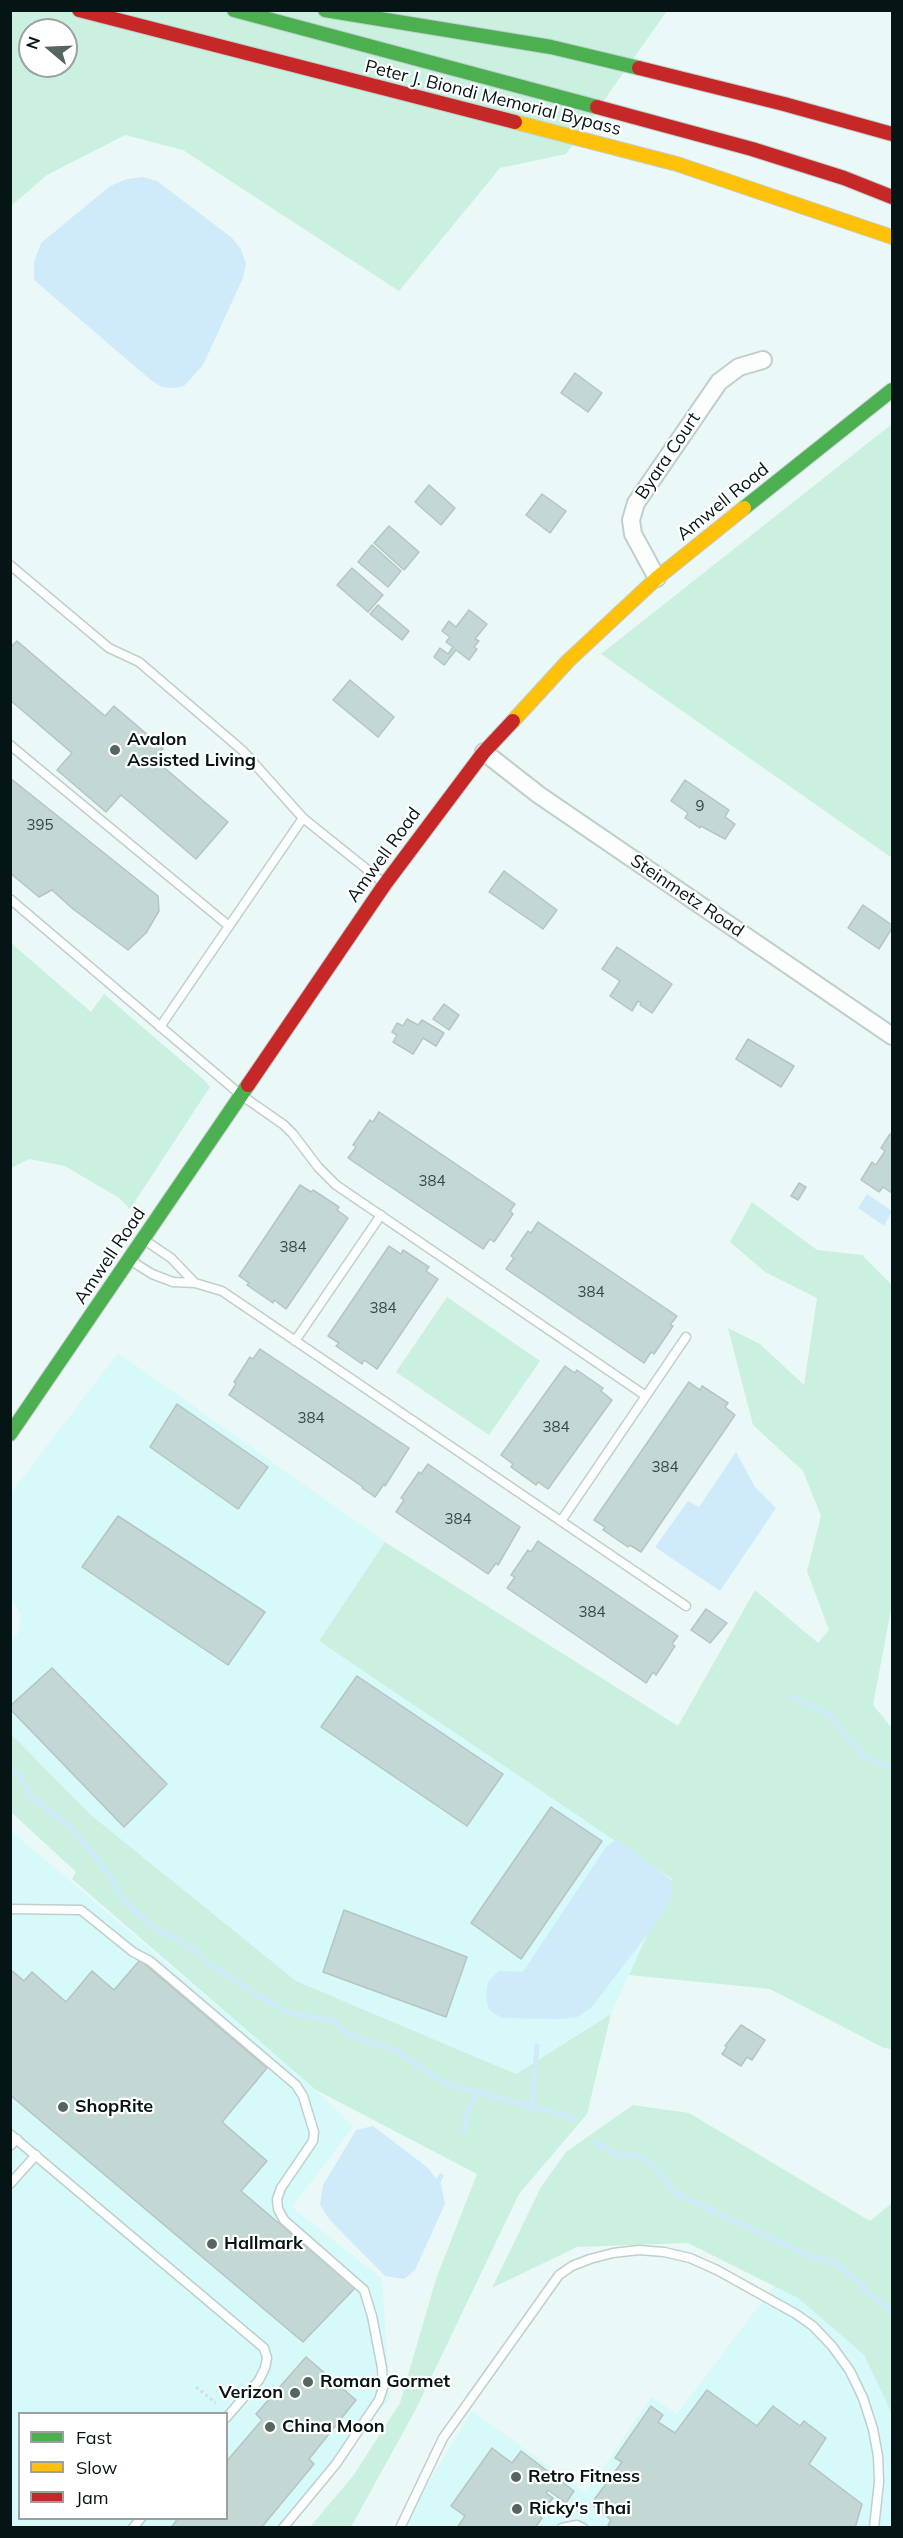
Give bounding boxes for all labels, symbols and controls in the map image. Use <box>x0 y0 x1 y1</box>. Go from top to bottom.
north arrow <box>18 18 78 78</box>
text: N <box>21 34 44 52</box>
street label: Peter J. Biondi Memorial Bypass <box>363 56 623 140</box>
street label: Byara Court <box>631 409 705 503</box>
street label: Amwell Road <box>673 458 773 546</box>
place label: Avalon Assisted Living <box>127 729 256 771</box>
marker: Avalon Assisted Living <box>108 743 122 757</box>
house number: 9 <box>696 797 704 815</box>
street label: Amwell Road <box>342 803 426 907</box>
house number: 395 <box>27 816 53 834</box>
street label: Steinmetz Road <box>626 850 748 942</box>
house number: 384 <box>419 1172 445 1190</box>
street label: Amwell Road <box>70 1204 150 1308</box>
house number: 384 <box>280 1238 306 1256</box>
house number: 384 <box>578 1283 604 1301</box>
house number: 384 <box>370 1299 396 1317</box>
house number: 384 <box>298 1409 324 1427</box>
house number: 384 <box>543 1418 569 1436</box>
house number: 384 <box>652 1458 678 1476</box>
house number: 384 <box>445 1510 471 1528</box>
house number: 384 <box>579 1603 605 1621</box>
place label: ShopRite <box>75 2096 153 2118</box>
marker: ShopRite <box>56 2100 70 2114</box>
place label: Hallmark <box>224 2233 303 2255</box>
marker: Hallmark <box>205 2237 219 2251</box>
place label: Roman Gormet <box>320 2371 450 2393</box>
marker: Roman Gormet <box>301 2375 315 2389</box>
place label: Verizon <box>219 2382 283 2404</box>
marker: Verizon <box>288 2386 302 2400</box>
legend <box>18 2412 228 2520</box>
place label: China Moon <box>282 2416 385 2438</box>
marker: China Moon <box>263 2420 277 2434</box>
text: Fast <box>76 2426 112 2449</box>
text: Slow <box>76 2456 117 2479</box>
place label: Retro Fitness <box>528 2466 640 2488</box>
marker: Retro Fitness <box>509 2470 523 2484</box>
text: Jam <box>76 2486 109 2509</box>
place label: Ricky's Thai <box>529 2498 631 2520</box>
marker: Ricky's Thai <box>510 2502 524 2516</box>

